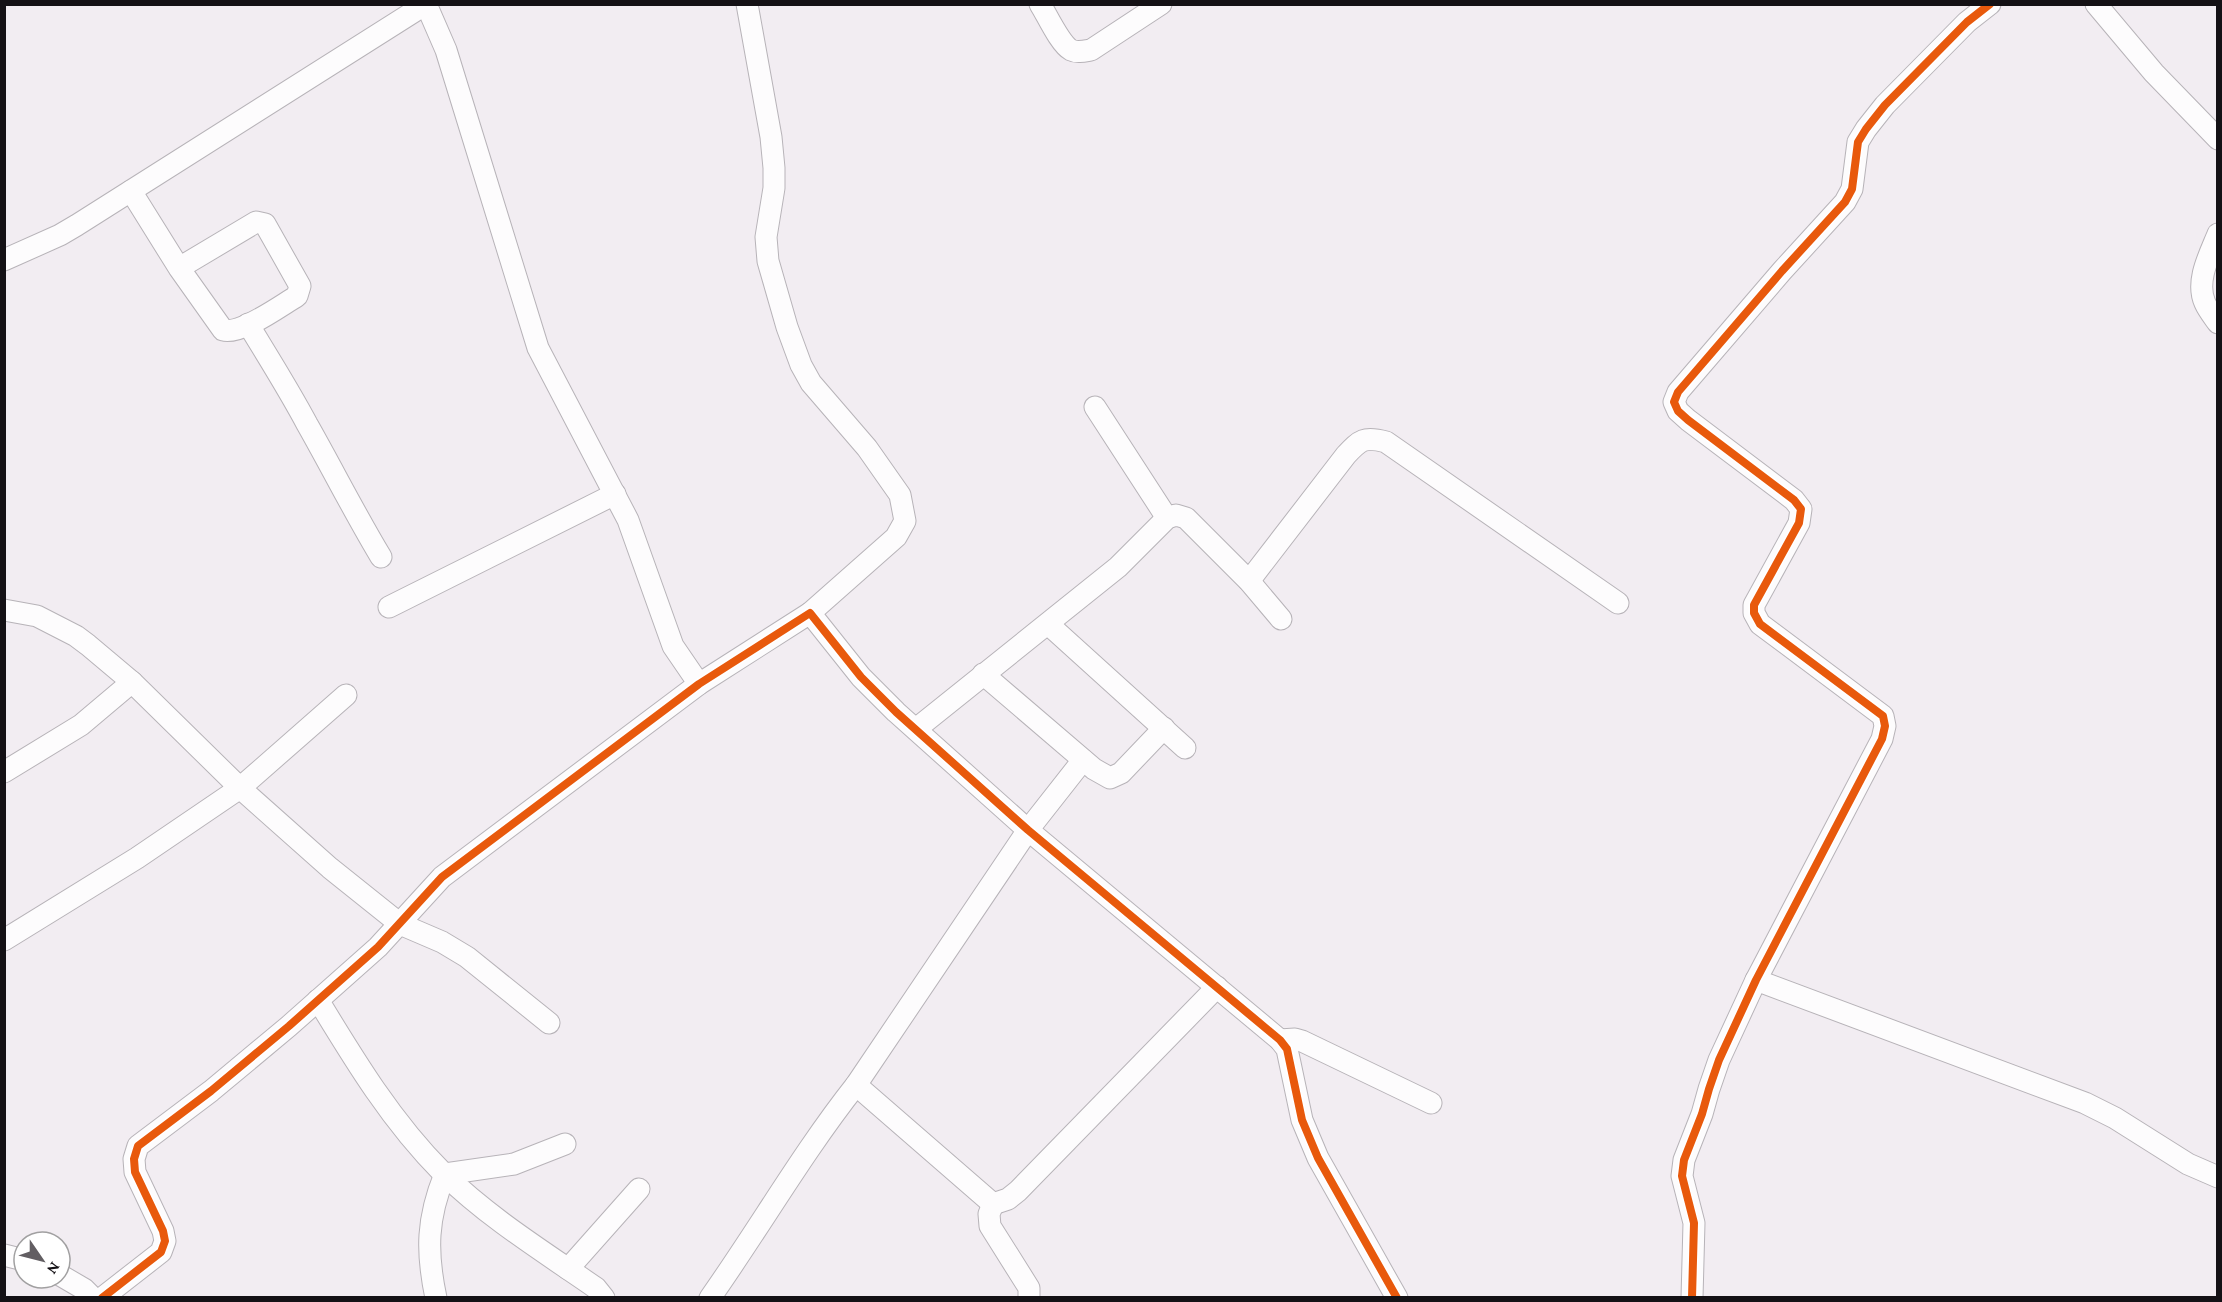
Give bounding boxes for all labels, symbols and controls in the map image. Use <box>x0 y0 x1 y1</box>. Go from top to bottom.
north arrow <box>12 1230 72 1290</box>
text: N <box>44 1259 64 1278</box>

